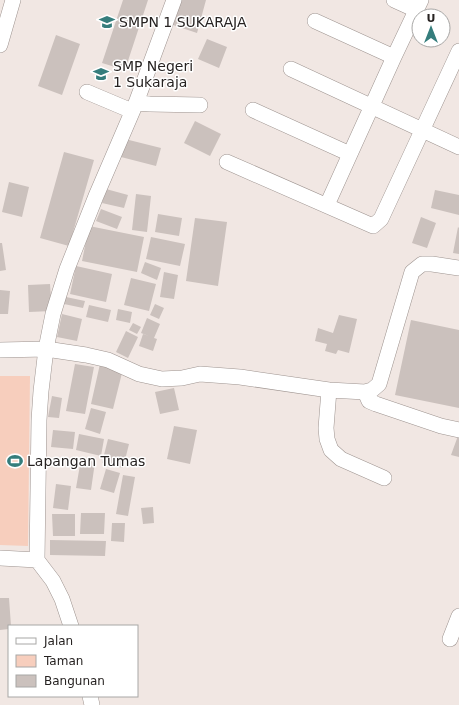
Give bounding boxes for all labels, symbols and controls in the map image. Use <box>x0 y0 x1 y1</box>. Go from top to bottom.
north arrow <box>411 8 451 48</box>
text: U <box>427 12 435 25</box>
school or university icon: SMPN 1 SUKARAJA <box>98 13 116 31</box>
place label: SMPN 1 SUKARAJA <box>119 14 247 30</box>
place label: SMP Negeri 1 Sukaraja <box>113 58 193 90</box>
school or university icon: SMP Negeri 1 Sukaraja <box>92 65 110 83</box>
sports icon: Lapangan Tumas <box>6 452 24 470</box>
place label: Lapangan Tumas <box>27 453 145 469</box>
legend <box>8 625 138 697</box>
text: Jalan <box>43 634 73 648</box>
text: Taman <box>43 654 83 668</box>
text: Bangunan <box>44 674 105 688</box>

